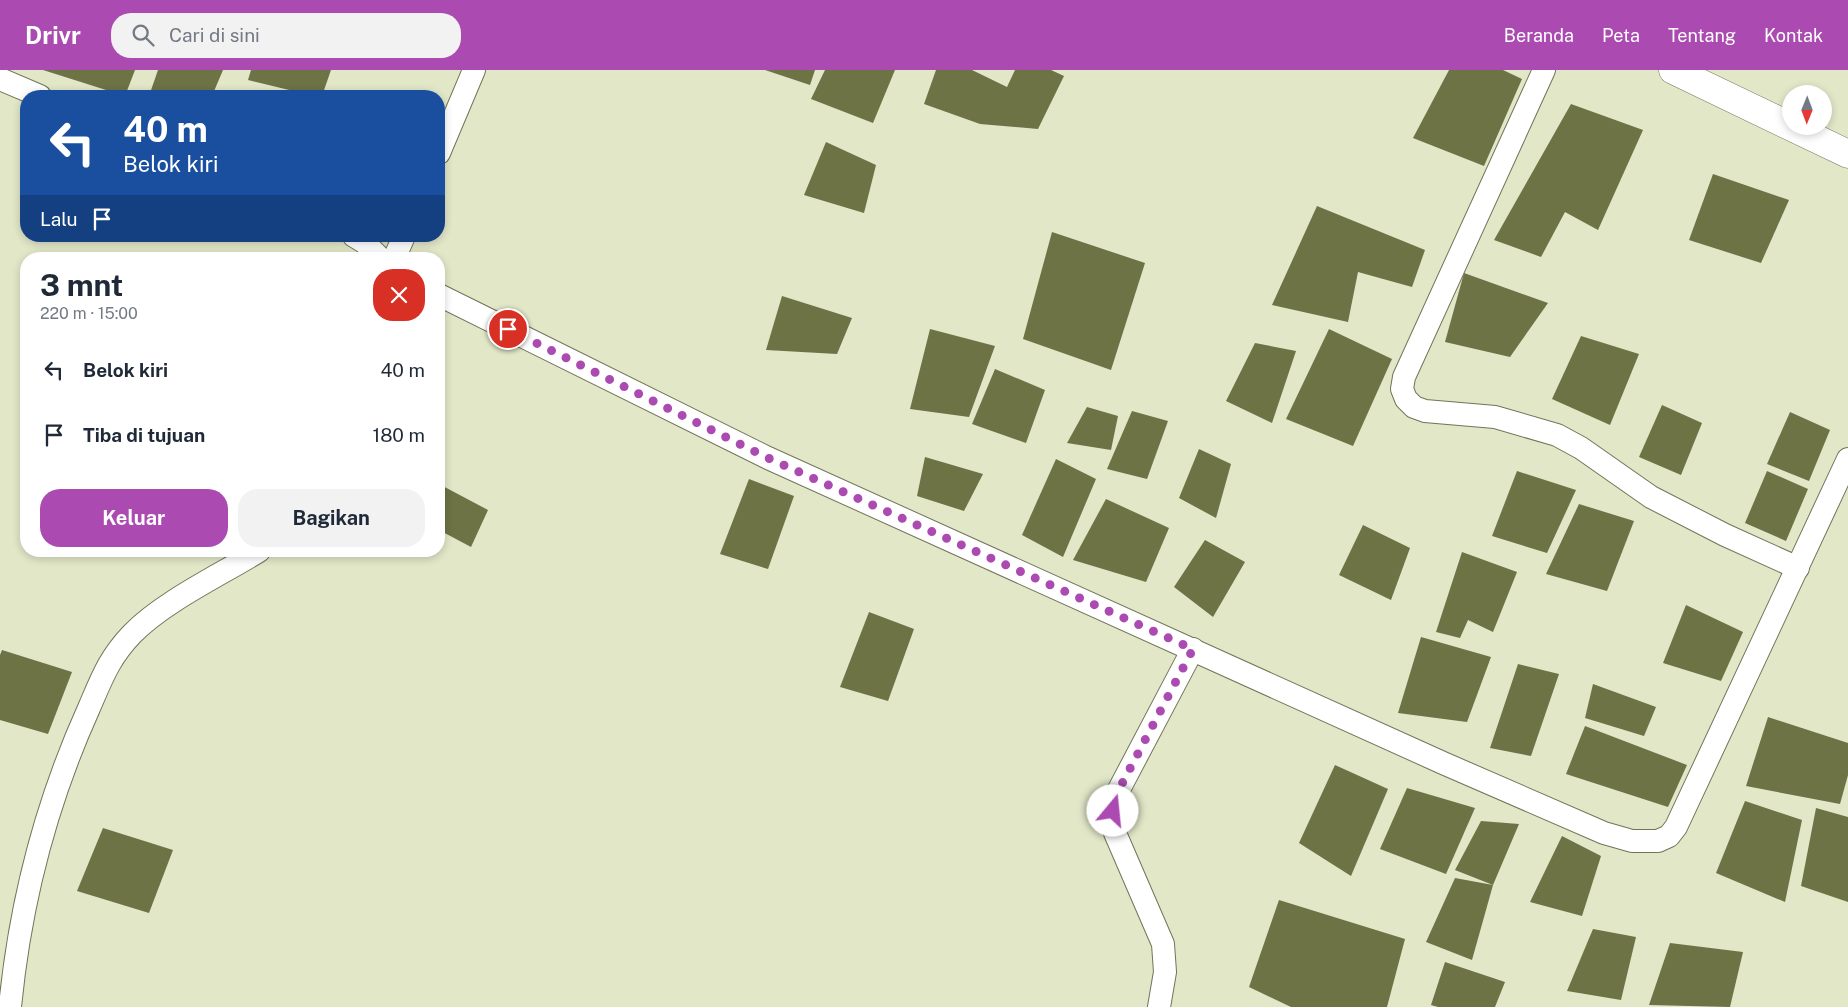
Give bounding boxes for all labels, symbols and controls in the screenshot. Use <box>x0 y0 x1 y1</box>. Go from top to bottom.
search box <box>111 13 461 58</box>
text: Drivr <box>25 21 81 49</box>
icon: search <box>129 21 157 49</box>
text: Cari di sini <box>169 24 260 46</box>
text: Beranda <box>1504 25 1574 46</box>
text: Peta <box>1602 25 1640 46</box>
text: Tentang <box>1668 25 1736 46</box>
text: Kontak <box>1764 25 1823 46</box>
north arrow <box>1782 85 1832 135</box>
map controls <box>1782 85 1832 135</box>
text: 40 m <box>123 109 208 150</box>
icon: left <box>40 110 105 175</box>
text: Belok kiri <box>123 151 219 177</box>
icon: arrive <box>88 205 116 233</box>
text: Lalu <box>40 208 78 230</box>
text: 3 mnt <box>40 267 123 303</box>
button: close <box>373 269 425 321</box>
text: 220 m · 15:00 <box>40 304 138 323</box>
pin <box>487 308 529 350</box>
icon: arrive <box>494 315 522 343</box>
icon: left <box>40 356 68 384</box>
text: Belok kiri <box>83 359 168 381</box>
text: 40 m <box>380 359 425 381</box>
icon: arrive <box>40 421 68 449</box>
text: Tiba di tujuan <box>83 424 205 446</box>
text: 180 m <box>372 424 425 446</box>
button: Keluar <box>40 489 228 547</box>
button: Bagikan <box>238 489 425 547</box>
position arrow <box>1086 784 1138 836</box>

